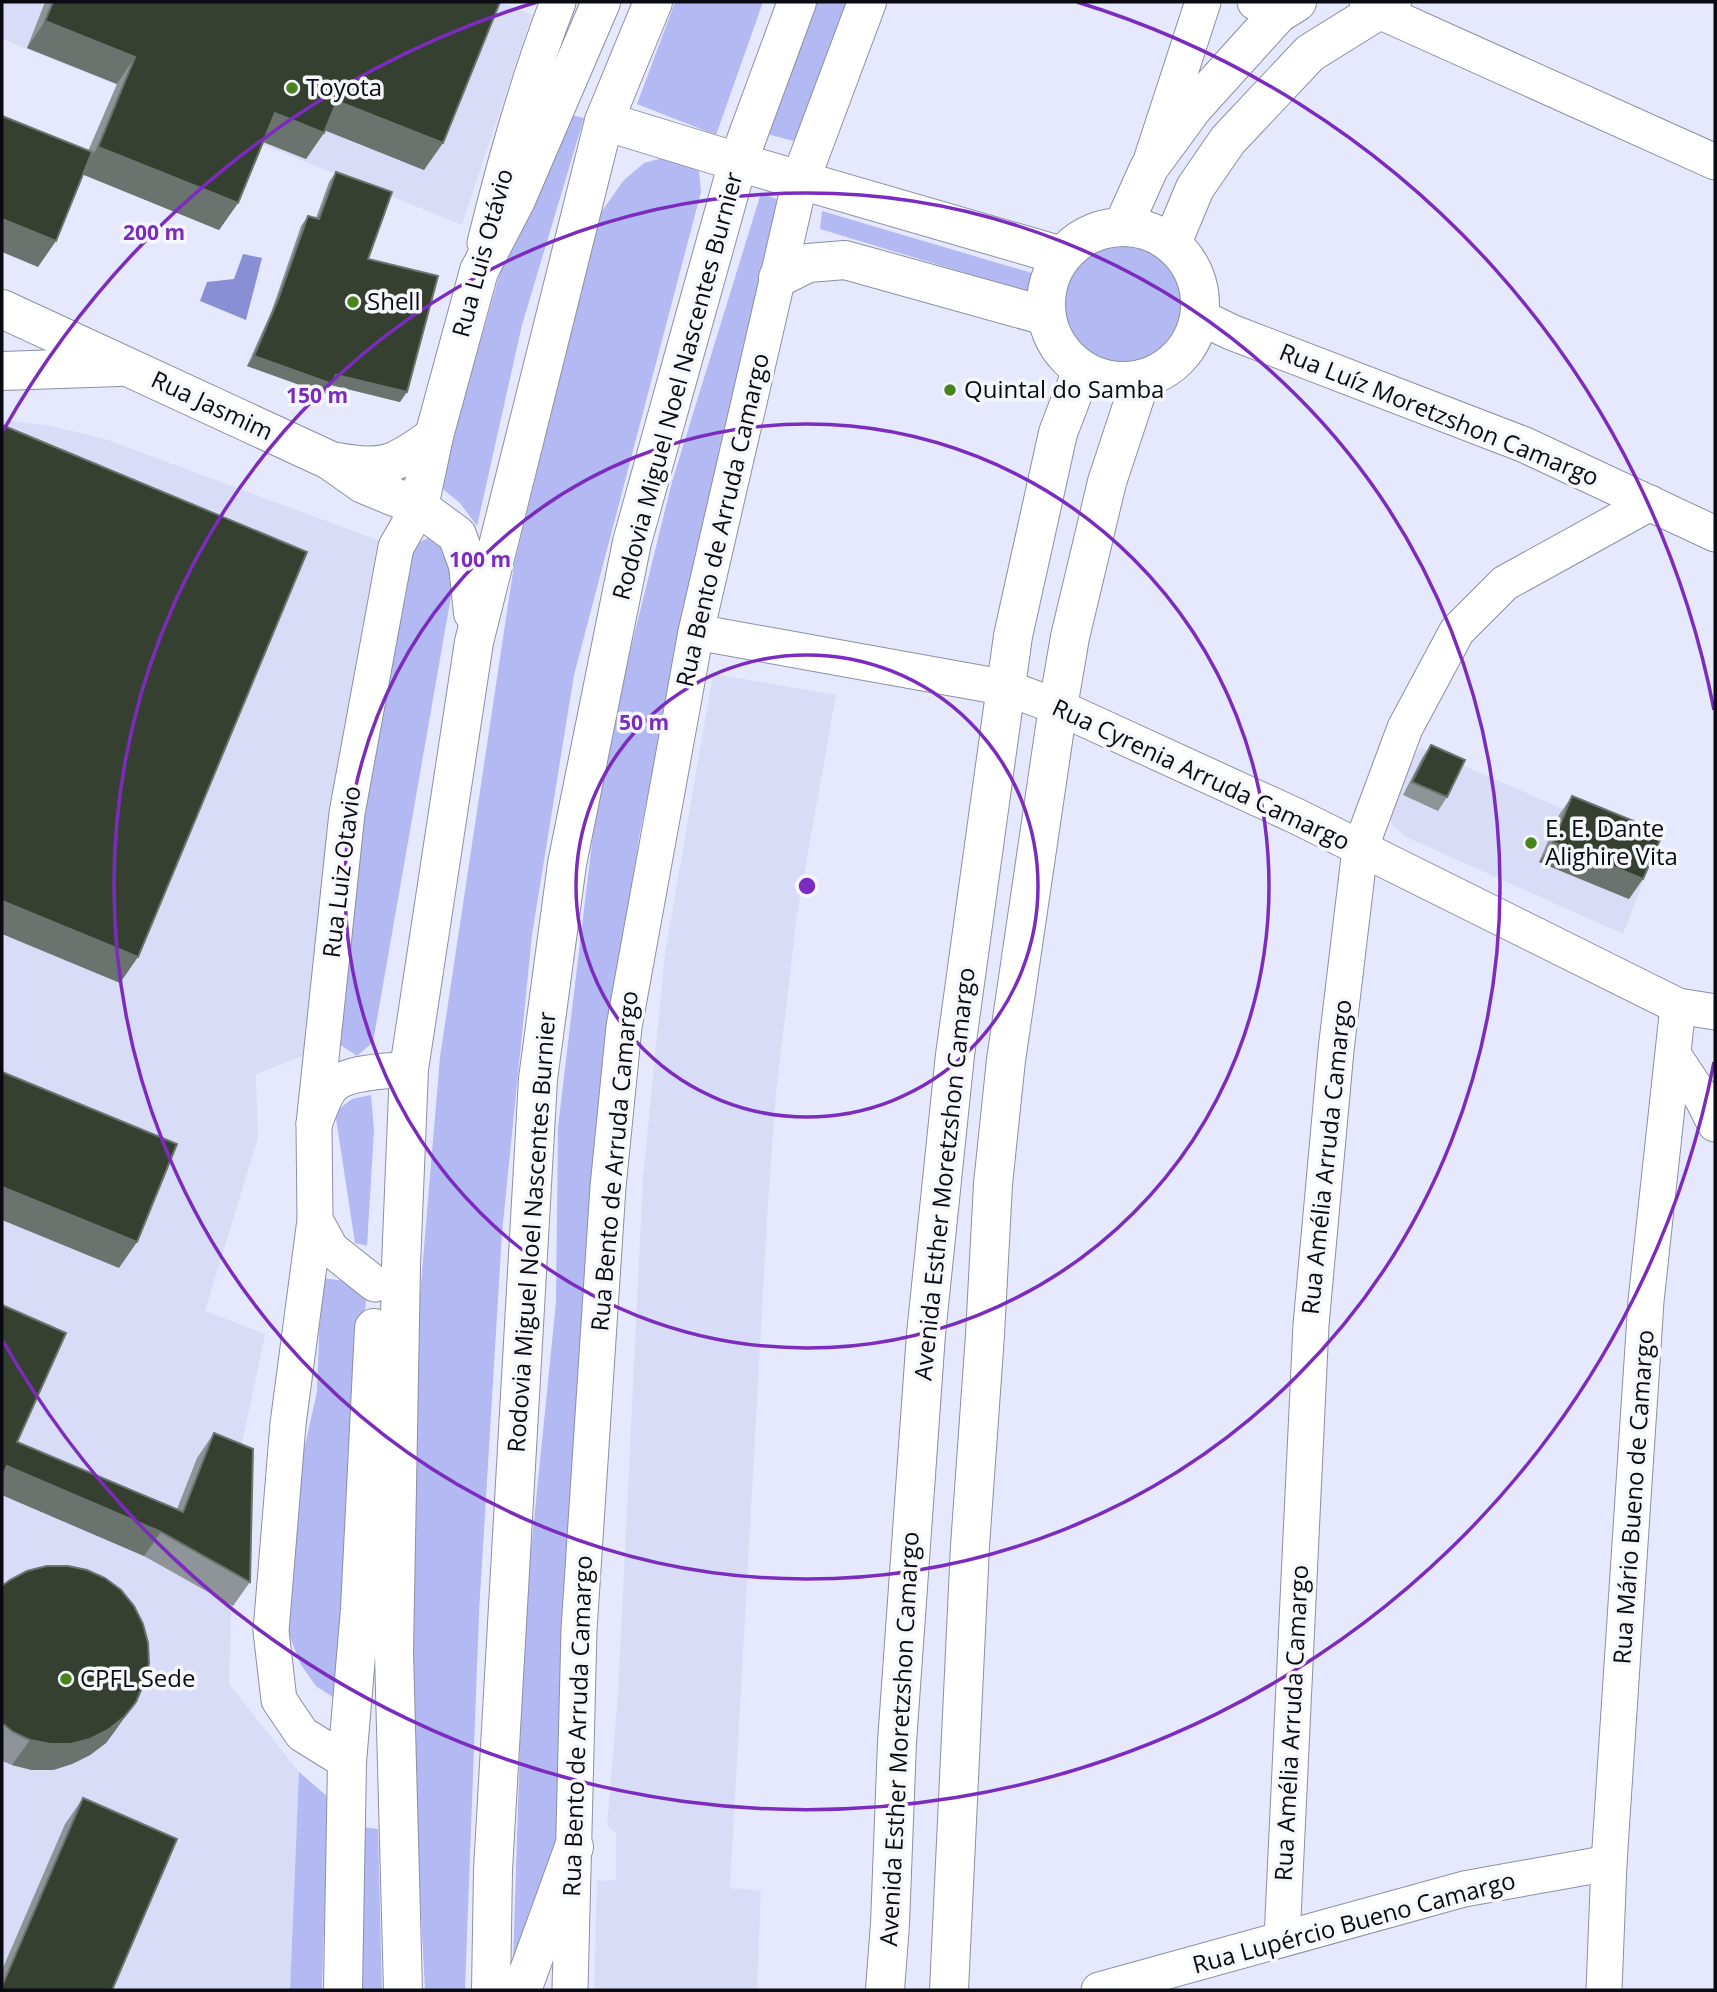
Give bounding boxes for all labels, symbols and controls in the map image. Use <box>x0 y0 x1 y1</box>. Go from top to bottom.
place label: Toyota <box>306 70 382 103</box>
marker: Toyota <box>284 80 300 96</box>
street label: Rua Luis Otávio <box>443 165 520 340</box>
street label: Rodovia Miguel Noel Nascentes Burnier <box>603 168 750 603</box>
text: 200 m <box>123 218 185 246</box>
place label: Shell <box>367 284 420 317</box>
marker: Shell <box>345 294 361 310</box>
street label: Rua Luíz Moretzshon Camargo <box>1275 334 1604 493</box>
street label: Rua Bento de Arruda Camargo <box>667 350 776 690</box>
street label: Rua Jasmim <box>146 362 279 447</box>
place label: Quintal do Samba <box>964 372 1164 405</box>
text: 150 m <box>286 381 348 409</box>
marker: Quintal do Samba <box>942 382 958 398</box>
text: 100 m <box>449 545 511 573</box>
street label: Rua Cyrenia Arruda Camargo <box>1047 690 1356 857</box>
text: 50 m <box>619 708 669 736</box>
street label: Rua Luiz Otavio <box>314 784 367 960</box>
place label: E. E. Dante Alighire Vita <box>1545 811 1678 872</box>
marker: E. E. Dante Alighire Vita <box>1523 835 1539 851</box>
centre of rings <box>795 874 819 898</box>
street label: Avenida Esther Moretzshon Camargo <box>905 966 982 1382</box>
street label: Rua Bento de Arruda Camargo <box>582 989 645 1332</box>
street label: Rua Amélia Arruda Camargo <box>1293 998 1358 1316</box>
street label: Rodovia Miguel Noel Nascentes Burnier <box>499 1010 562 1453</box>
street label: Rua Mário Bueno de Camargo <box>1604 1328 1661 1665</box>
street label: Avenida Esther Moretzshon Camargo <box>871 1531 926 1947</box>
street label: Rua Bento de Arruda Camargo <box>554 1555 599 1897</box>
street label: Rua Amélia Arruda Camargo <box>1266 1564 1315 1882</box>
place label: CPFL Sede <box>80 1661 196 1694</box>
marker: CPFL Sede <box>58 1671 74 1687</box>
street label: Rua Lupércio Bueno Camargo <box>1189 1863 1519 1981</box>

